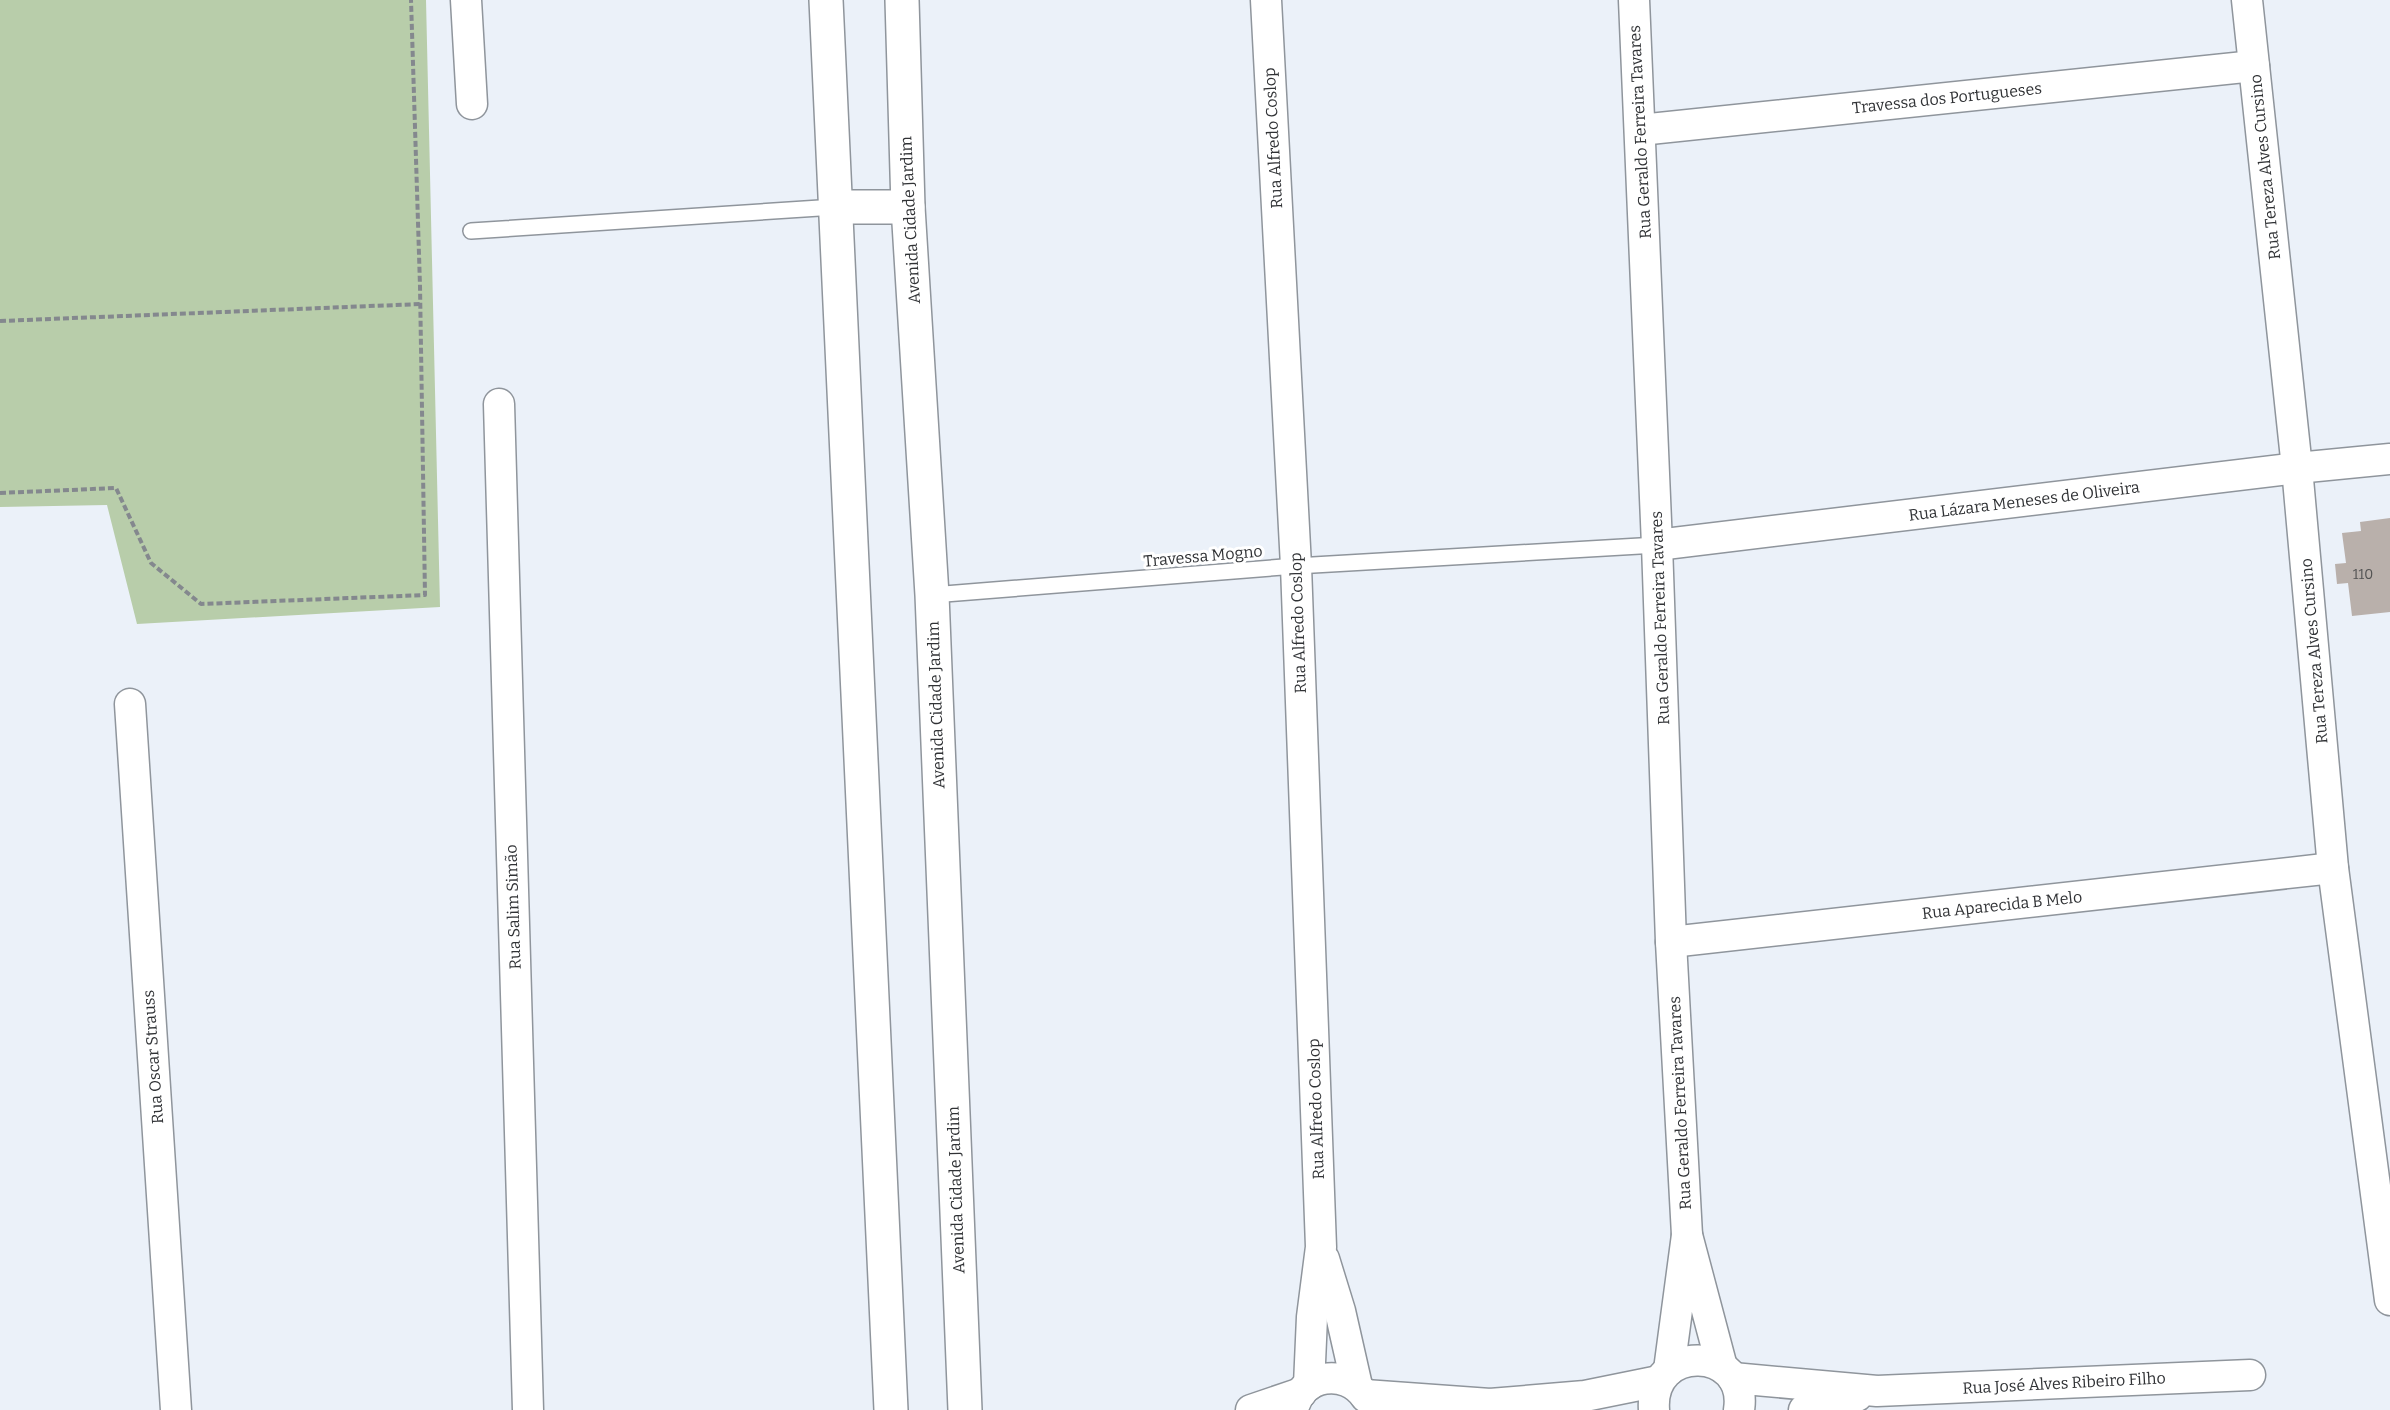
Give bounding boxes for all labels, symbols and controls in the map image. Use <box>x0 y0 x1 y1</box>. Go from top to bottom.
street label: Rua Geraldo Ferreira Tavares <box>1625 25 1655 239</box>
street label: Rua Alfredo Coslop <box>1260 67 1286 209</box>
street label: Rua Tereza Alves Cursino <box>2246 73 2284 261</box>
street label: Travessa dos Portugueses <box>1851 79 2043 117</box>
street label: Avenida Cidade Jardim <box>896 136 924 304</box>
street label: Rua Lázara Meneses de Oliveira <box>1907 477 2141 525</box>
street label: Rua Geraldo Ferreira Tavares <box>1647 511 1673 725</box>
street label: Travessa Mogno <box>1143 541 1263 571</box>
street label: Rua Alfredo Coslop <box>1286 552 1310 694</box>
street label: Rua Tereza Alves Cursino <box>2296 557 2332 745</box>
house number: 110 <box>2353 566 2373 583</box>
street label: Avenida Cidade Jardim <box>924 621 948 789</box>
street label: Rua Salim Simão <box>501 844 525 970</box>
street label: Rua Aparecida B Melo <box>1921 887 2083 923</box>
street label: Rua Oscar Strauss <box>139 989 167 1125</box>
street label: Rua Geraldo Ferreira Tavares <box>1665 996 1695 1210</box>
street label: Rua Alfredo Coslop <box>1304 1038 1328 1180</box>
street label: Avenida Cidade Jardim <box>944 1106 968 1274</box>
street label: Rua José Alves Ribeiro Filho <box>1962 1368 2166 1398</box>

